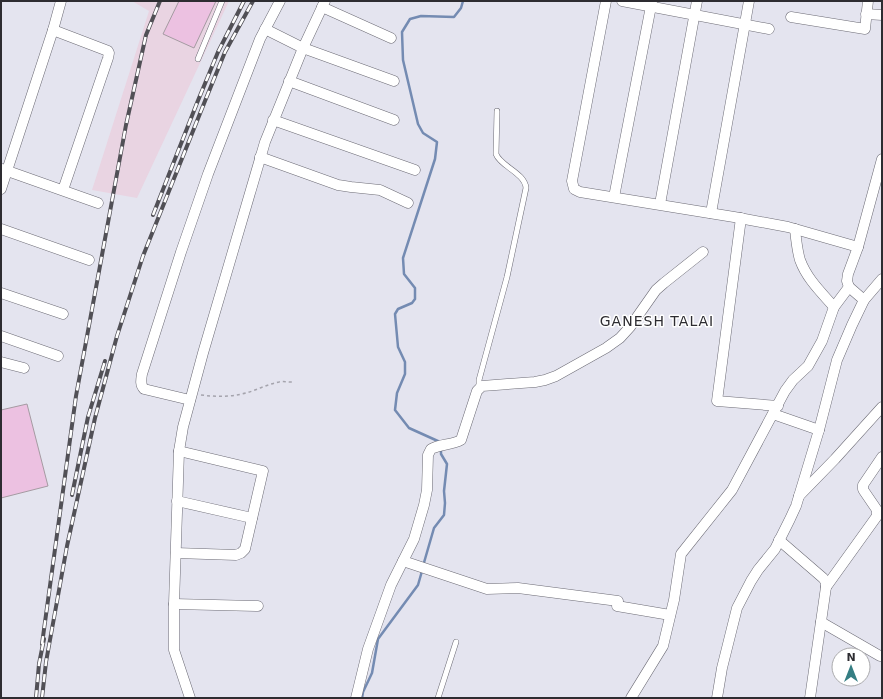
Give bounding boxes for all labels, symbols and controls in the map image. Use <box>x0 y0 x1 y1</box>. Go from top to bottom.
district label: GANESH TALAI <box>600 313 714 329</box>
north arrow <box>831 647 871 687</box>
text: N <box>846 651 856 664</box>

